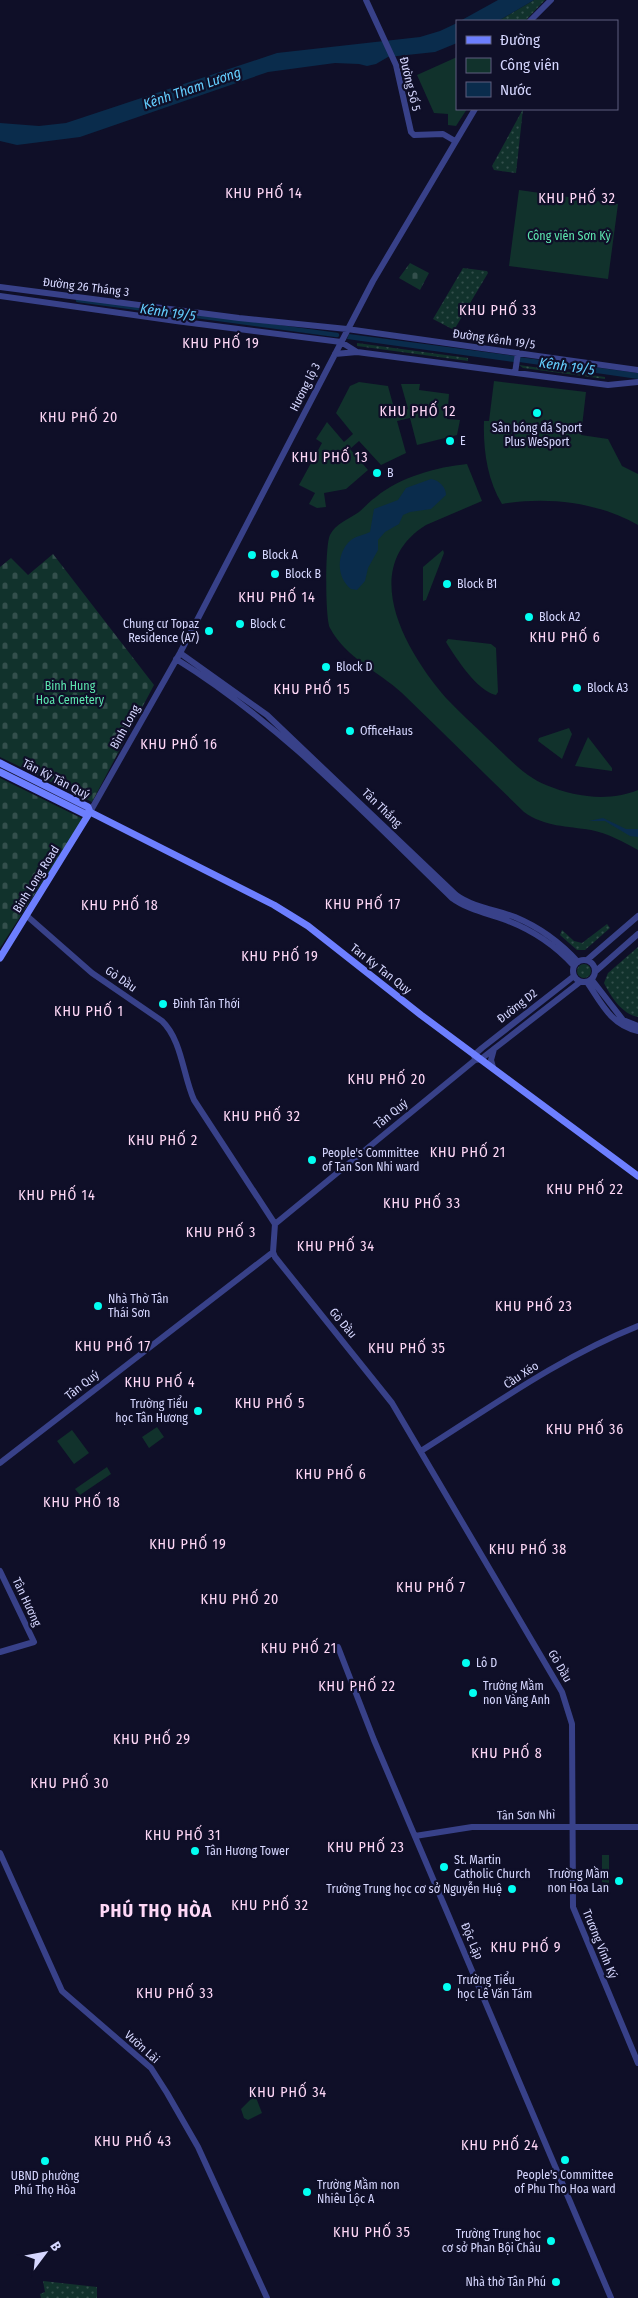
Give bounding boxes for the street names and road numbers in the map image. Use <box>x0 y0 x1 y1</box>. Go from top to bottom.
street label: Đường Số 5 <box>397 55 425 113</box>
street label: Đường 26 Tháng 3 <box>42 275 130 299</box>
street label: Đường Kênh 19/5 <box>452 326 537 352</box>
street label: Hương lộ 3 <box>287 360 323 414</box>
street label: Bình Long <box>107 702 143 752</box>
street label: Tân Kỳ Tân Quý <box>20 756 93 802</box>
street label: Tân Thắng <box>359 784 406 831</box>
street label: Binh Long Road <box>10 843 62 915</box>
street label: Tan Ky Tan Quy <box>348 941 415 998</box>
street label: Gò Dầu <box>103 962 140 995</box>
street label: Đường D2 <box>494 986 540 1026</box>
street label: Tân Quý <box>371 1096 411 1132</box>
street label: Gò Dầu <box>326 1304 360 1341</box>
street label: Cầu Xéo <box>500 1358 541 1391</box>
street label: Tân Quý <box>62 1367 102 1403</box>
street label: Tân Hương <box>10 1575 45 1629</box>
street label: Gò Dầu <box>545 1647 576 1685</box>
street label: Tân Sơn Nhì <box>497 1807 555 1823</box>
street label: Trương Vĩnh Ký <box>580 1907 620 1981</box>
street label: Độc Lập <box>458 1920 486 1962</box>
street label: Vườn Lài <box>122 2028 162 2066</box>

